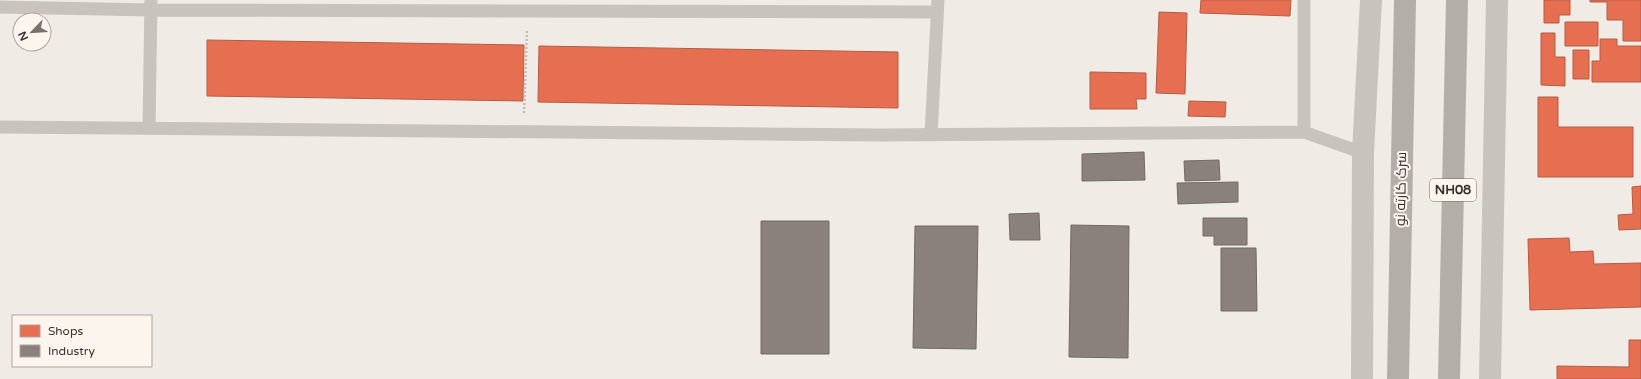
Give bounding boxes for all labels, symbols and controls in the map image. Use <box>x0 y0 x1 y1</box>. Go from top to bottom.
north arrow <box>12 12 52 52</box>
text: N <box>16 29 31 43</box>
street label: سرک کارته نو <box>1392 152 1410 226</box>
road number: NH08 <box>1430 179 1476 201</box>
legend <box>12 315 152 367</box>
text: Shops <box>48 324 83 338</box>
text: Industry <box>48 344 95 358</box>

